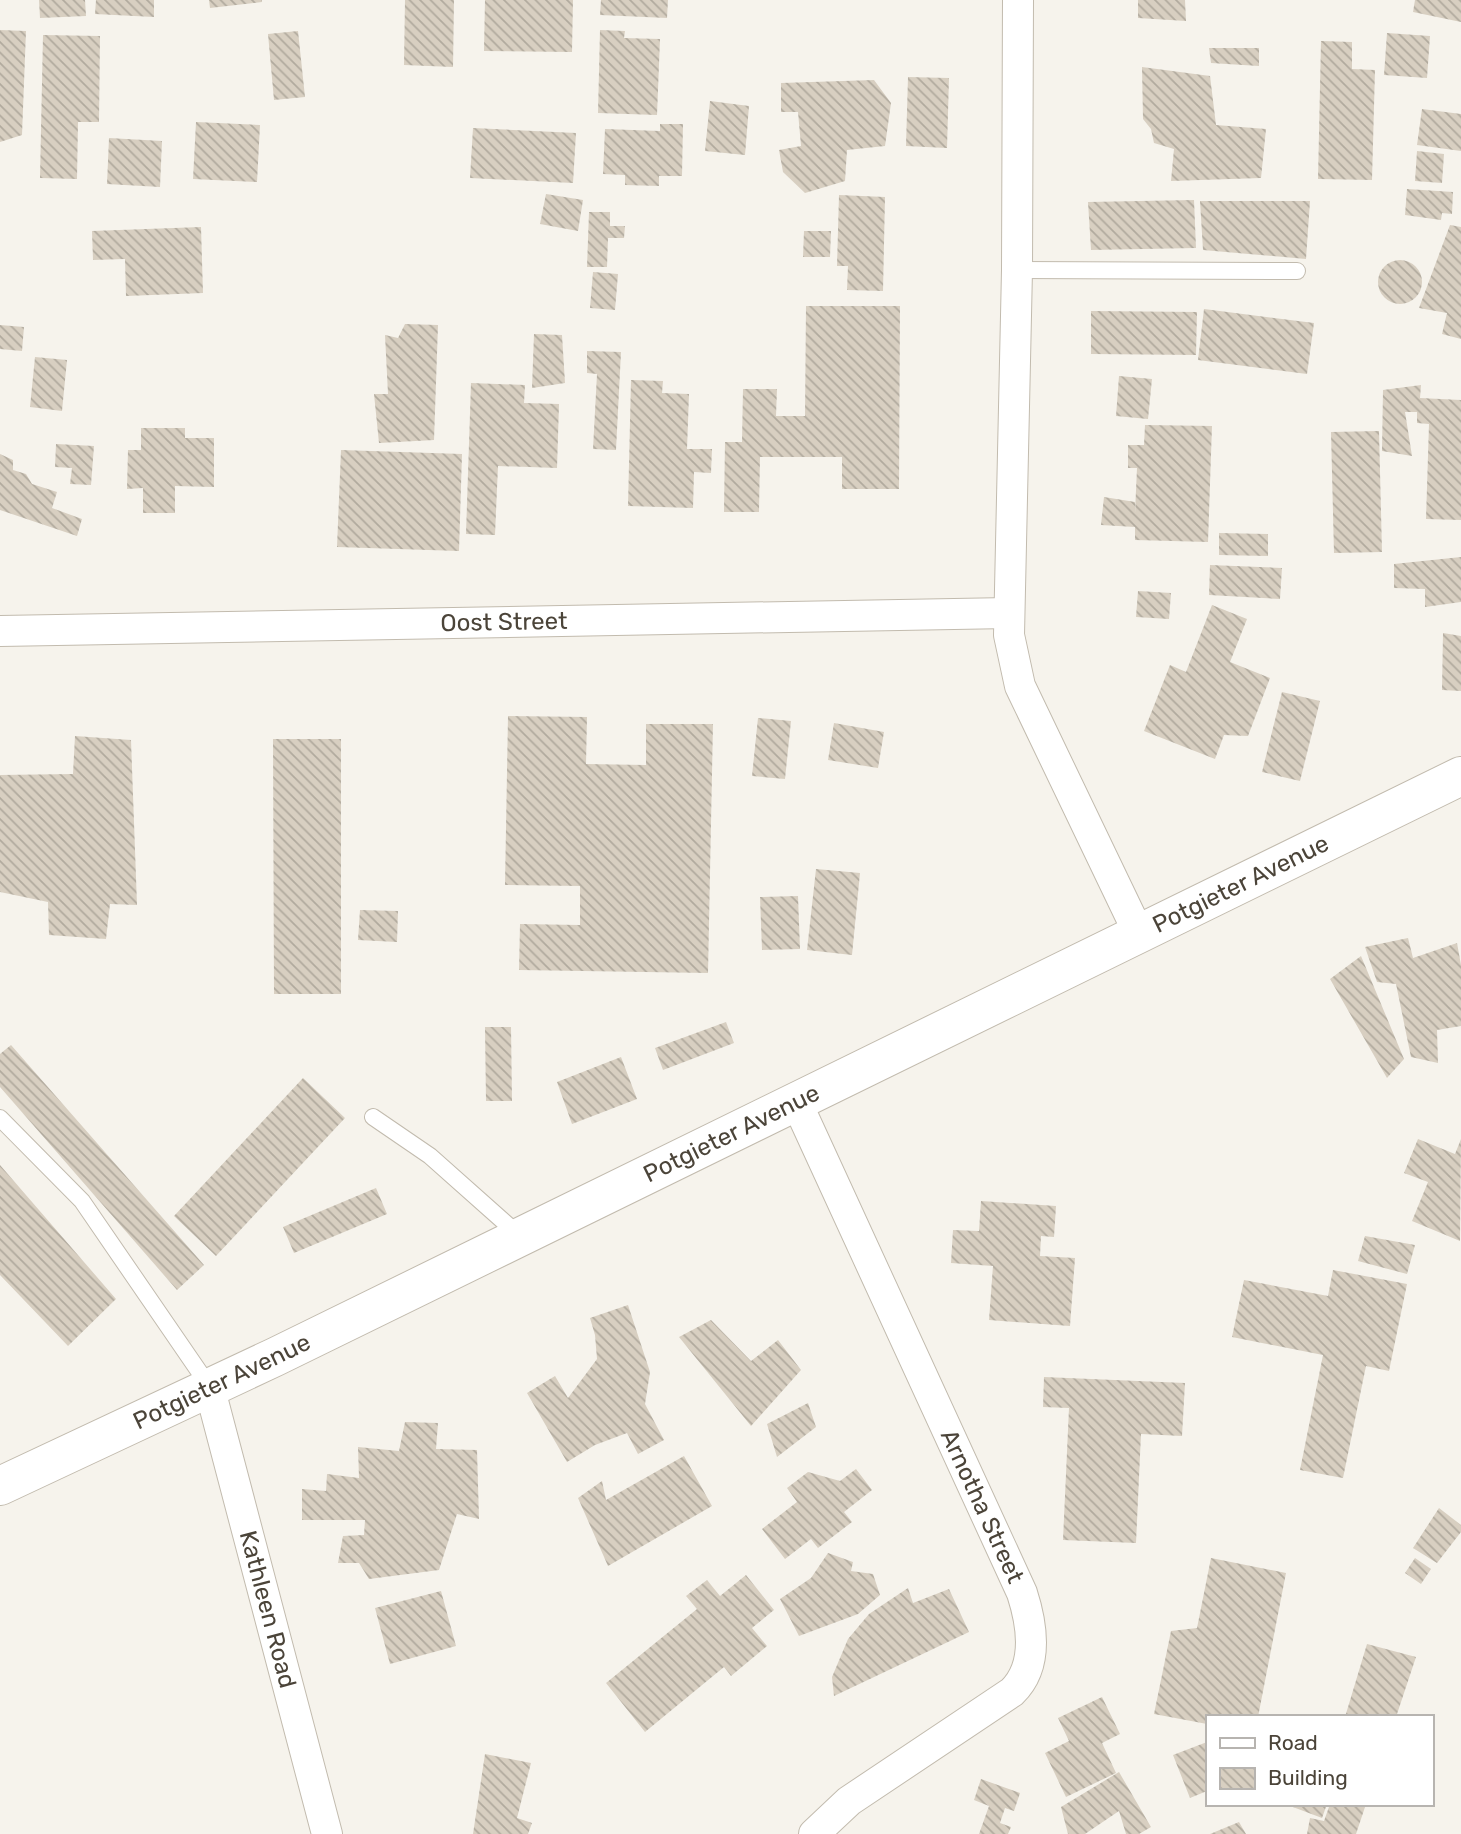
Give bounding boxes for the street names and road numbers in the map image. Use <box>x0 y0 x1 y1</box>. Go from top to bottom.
street label: Oost Street <box>440 607 568 637</box>
street label: Potgieter Avenue <box>1148 829 1333 939</box>
street label: Potgieter Avenue <box>639 1078 824 1188</box>
street label: Potgieter Avenue <box>129 1328 315 1436</box>
street label: Arnotha Street <box>935 1425 1030 1588</box>
street label: Kathleen Road <box>234 1528 302 1691</box>

